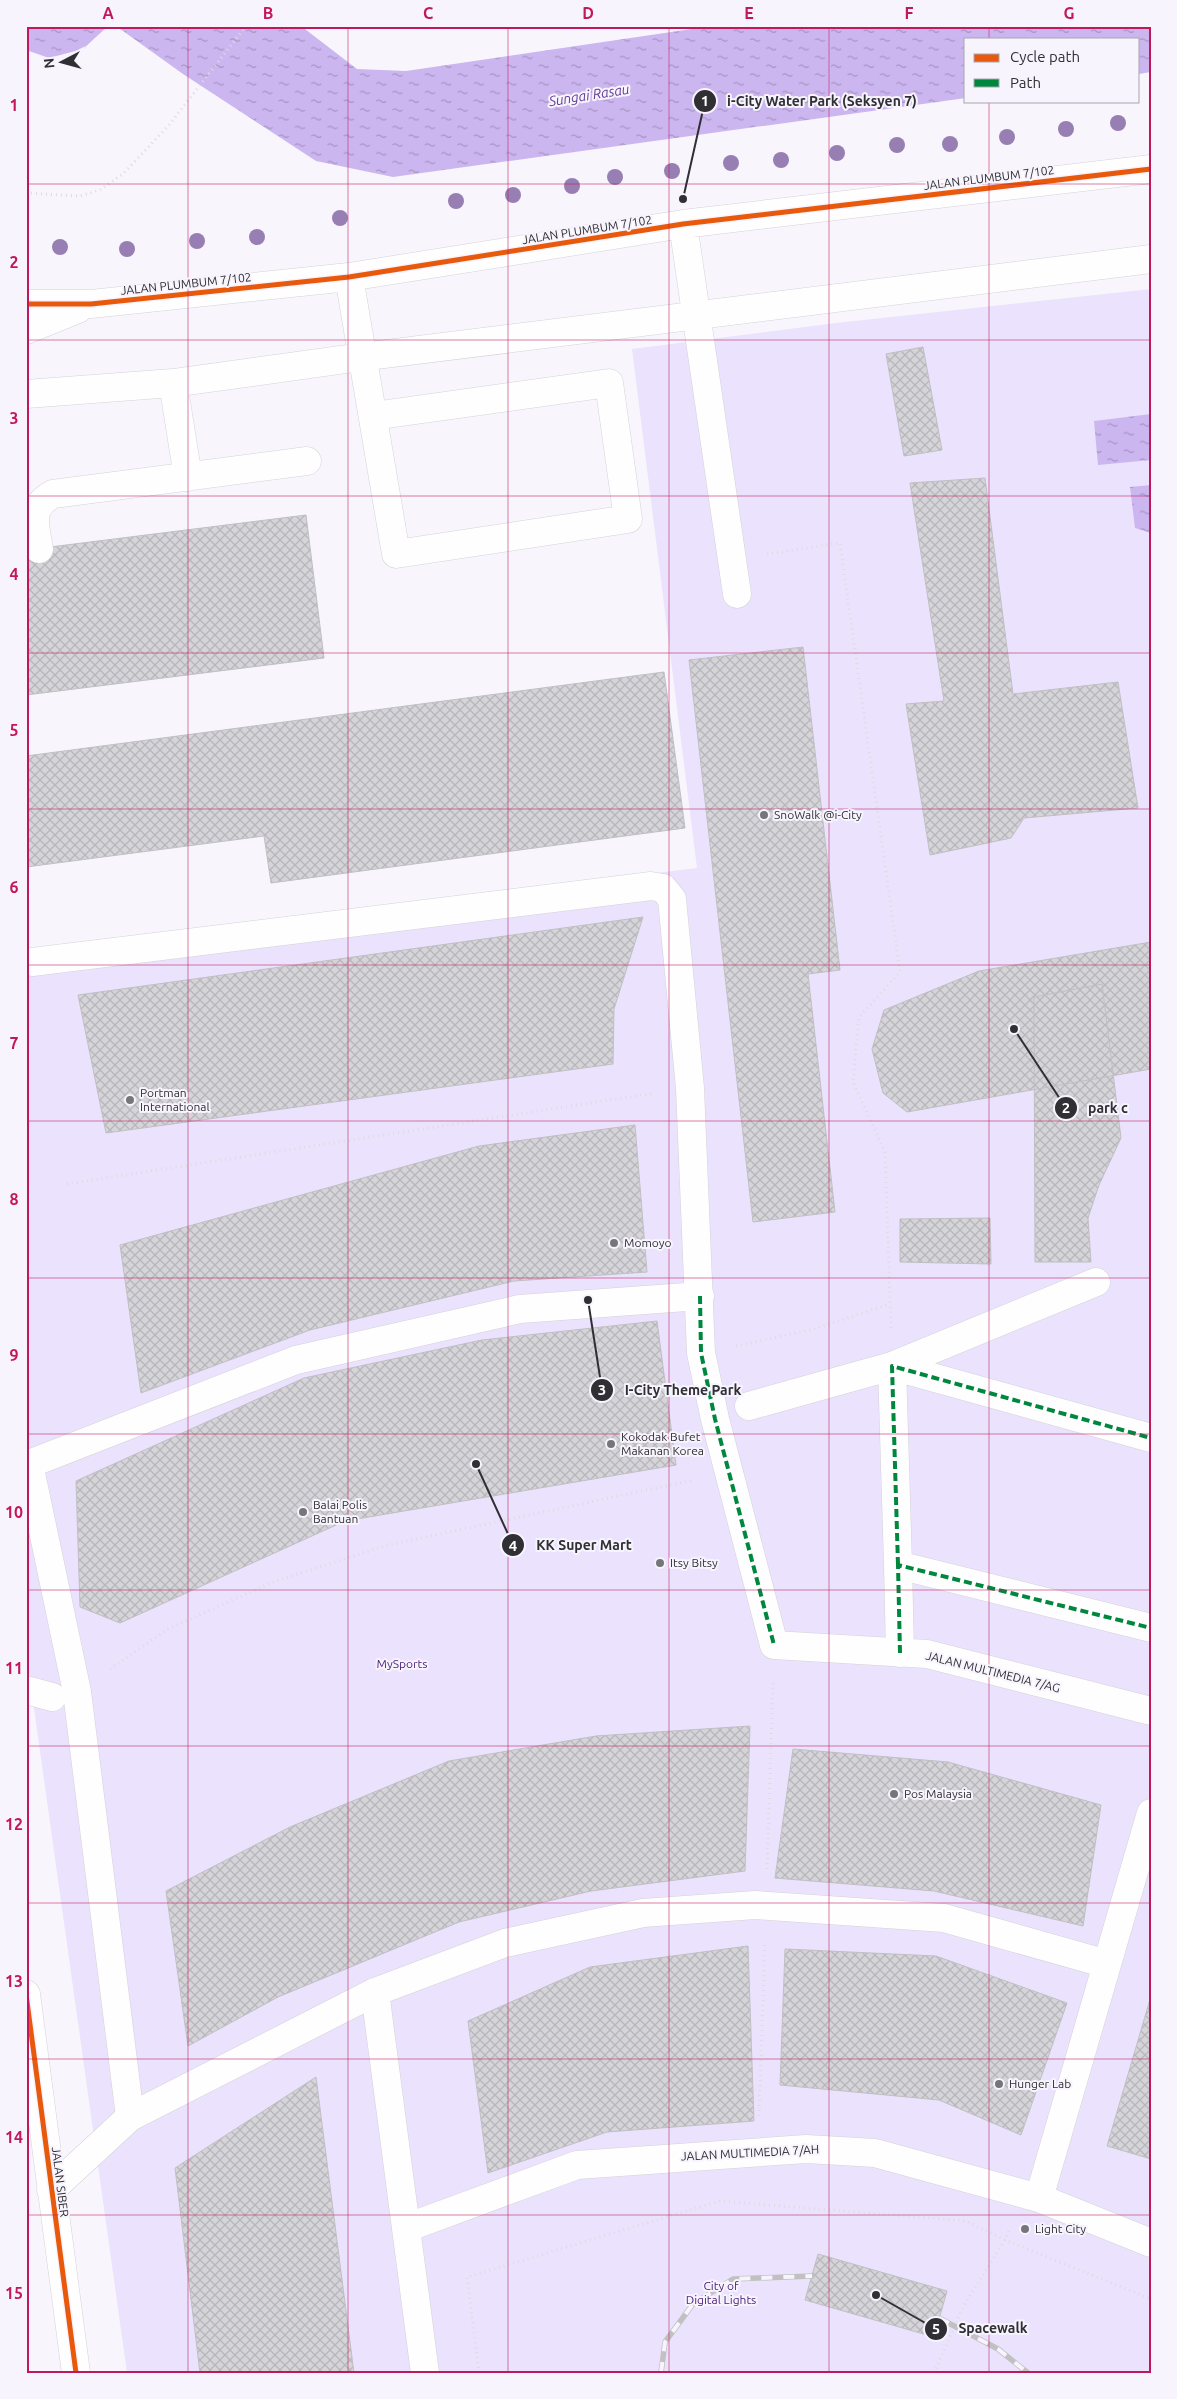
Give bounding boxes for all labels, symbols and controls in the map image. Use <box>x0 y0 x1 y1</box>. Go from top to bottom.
text: A <box>102 4 114 22</box>
text: B <box>263 4 273 22</box>
text: C <box>423 4 433 22</box>
text: D <box>582 4 594 22</box>
text: E <box>744 4 754 22</box>
text: F <box>905 4 914 22</box>
text: G <box>1063 4 1075 22</box>
north arrow <box>38 38 88 88</box>
legend <box>964 38 1140 102</box>
text: Cycle path <box>1010 48 1080 65</box>
text: N <box>41 57 58 69</box>
text: Path <box>1010 74 1041 91</box>
water label: Sungai Rasau <box>547 81 631 109</box>
callout: i-City Water Park (Seksyen 7) <box>692 86 927 115</box>
text: 1 <box>701 92 709 109</box>
text: i-City Water Park (Seksyen 7) <box>727 93 917 109</box>
text: 1 <box>9 96 19 114</box>
street label: JALAN PLUMBUM 7/102 <box>923 163 1055 192</box>
street label: JALAN PLUMBUM 7/102 <box>521 213 653 246</box>
text: 2 <box>9 253 19 271</box>
street label: JALAN PLUMBUM 7/102 <box>120 270 252 297</box>
text: 3 <box>9 409 19 427</box>
text: 4 <box>9 565 19 583</box>
text: 5 <box>9 721 19 739</box>
place label: SnoWalk @i-City <box>774 808 862 821</box>
marker: SnoWalk @i-City <box>758 809 770 821</box>
text: 6 <box>9 878 19 896</box>
text: 7 <box>9 1034 19 1052</box>
place label: Portman International <box>140 1086 210 1113</box>
marker: Portman International <box>124 1094 136 1106</box>
callout: park c <box>1053 1094 1138 1123</box>
text: 2 <box>1062 1099 1070 1116</box>
text: park c <box>1088 1100 1128 1116</box>
text: 8 <box>9 1190 19 1208</box>
place label: Momoyo <box>624 1236 672 1249</box>
marker: Momoyo <box>608 1237 620 1249</box>
text: 9 <box>9 1346 19 1364</box>
callout: I-City Theme Park <box>589 1375 751 1404</box>
text: 3 <box>598 1381 606 1398</box>
text: I-City Theme Park <box>625 1382 741 1398</box>
place label: Kokodak Bufet Makanan Korea <box>621 1430 704 1457</box>
marker: Kokodak Bufet Makanan Korea <box>605 1438 617 1450</box>
place label: Balai Polis Bantuan <box>313 1498 367 1525</box>
text: 10 <box>5 1503 23 1521</box>
marker: Balai Polis Bantuan <box>297 1506 309 1518</box>
callout: KK Super Mart <box>501 1531 641 1560</box>
text: 4 <box>509 1537 517 1554</box>
text: KK Super Mart <box>536 1537 632 1553</box>
place label: Itsy Bitsy <box>670 1556 718 1569</box>
marker: Itsy Bitsy <box>654 1557 666 1569</box>
street label: JALAN MULTIMEDIA 7/AG <box>925 1649 1062 1695</box>
park label: MySports <box>376 1657 428 1670</box>
text: 11 <box>5 1659 23 1677</box>
place label: Pos Malaysia <box>904 1787 972 1800</box>
marker: Pos Malaysia <box>888 1788 900 1800</box>
text: 12 <box>5 1815 23 1833</box>
text: 13 <box>5 1972 23 1990</box>
place label: Hunger Lab <box>1009 2077 1071 2090</box>
marker: Hunger Lab <box>993 2078 1005 2090</box>
text: 14 <box>5 2128 23 2146</box>
street label: JALAN MULTIMEDIA 7/AH <box>680 2142 820 2163</box>
street label: JALAN SIBER <box>50 2146 71 2218</box>
place label: Light City <box>1035 2222 1086 2235</box>
marker: Light City <box>1019 2223 1031 2235</box>
park label: City of Digital Lights <box>686 2279 756 2306</box>
text: 15 <box>5 2284 23 2302</box>
callout: Spacewalk <box>924 2314 1038 2343</box>
text: 5 <box>932 2320 940 2337</box>
text: Spacewalk <box>958 2320 1028 2336</box>

